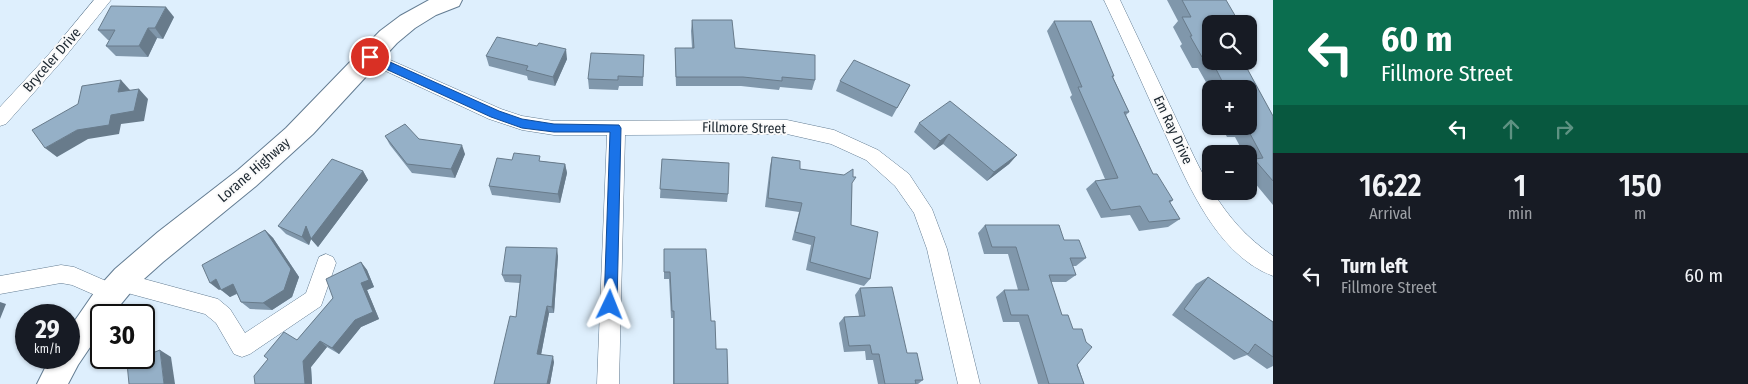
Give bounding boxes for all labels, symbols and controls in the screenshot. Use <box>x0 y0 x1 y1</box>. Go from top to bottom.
map controls <box>1202 15 1257 200</box>
button: search <box>1202 15 1257 70</box>
text: 60 m <box>1381 18 1452 60</box>
icon: left <box>1298 20 1363 85</box>
street label: Bryceler Drive <box>19 24 85 96</box>
pin <box>349 36 391 78</box>
icon: arrive <box>356 43 384 71</box>
text: Fillmore Street <box>1381 60 1513 87</box>
button: + <box>1202 80 1257 135</box>
street label: Em Ray Drive <box>1150 93 1196 167</box>
icon: left <box>1444 115 1472 143</box>
icon: ahead <box>1497 115 1525 143</box>
icon: right <box>1550 115 1578 143</box>
street label: Fillmore Street <box>702 119 786 137</box>
street label: Lorane Highway <box>214 134 294 206</box>
button: − <box>1202 145 1257 200</box>
text: 16:22 <box>1359 168 1422 204</box>
text: 1 <box>1514 168 1526 204</box>
text: 150 <box>1619 168 1662 204</box>
text: Arrival <box>1369 204 1412 223</box>
text: min <box>1508 204 1532 223</box>
text: m <box>1634 204 1646 223</box>
text: Turn left <box>1341 255 1408 278</box>
icon: left <box>1298 262 1326 290</box>
text: 60 m <box>1685 264 1723 287</box>
position arrow <box>583 278 635 330</box>
text: Fillmore Street <box>1341 278 1437 297</box>
speed limit sign: 30 <box>90 304 155 369</box>
text: 29 <box>35 315 60 345</box>
text: km/h <box>34 342 61 356</box>

